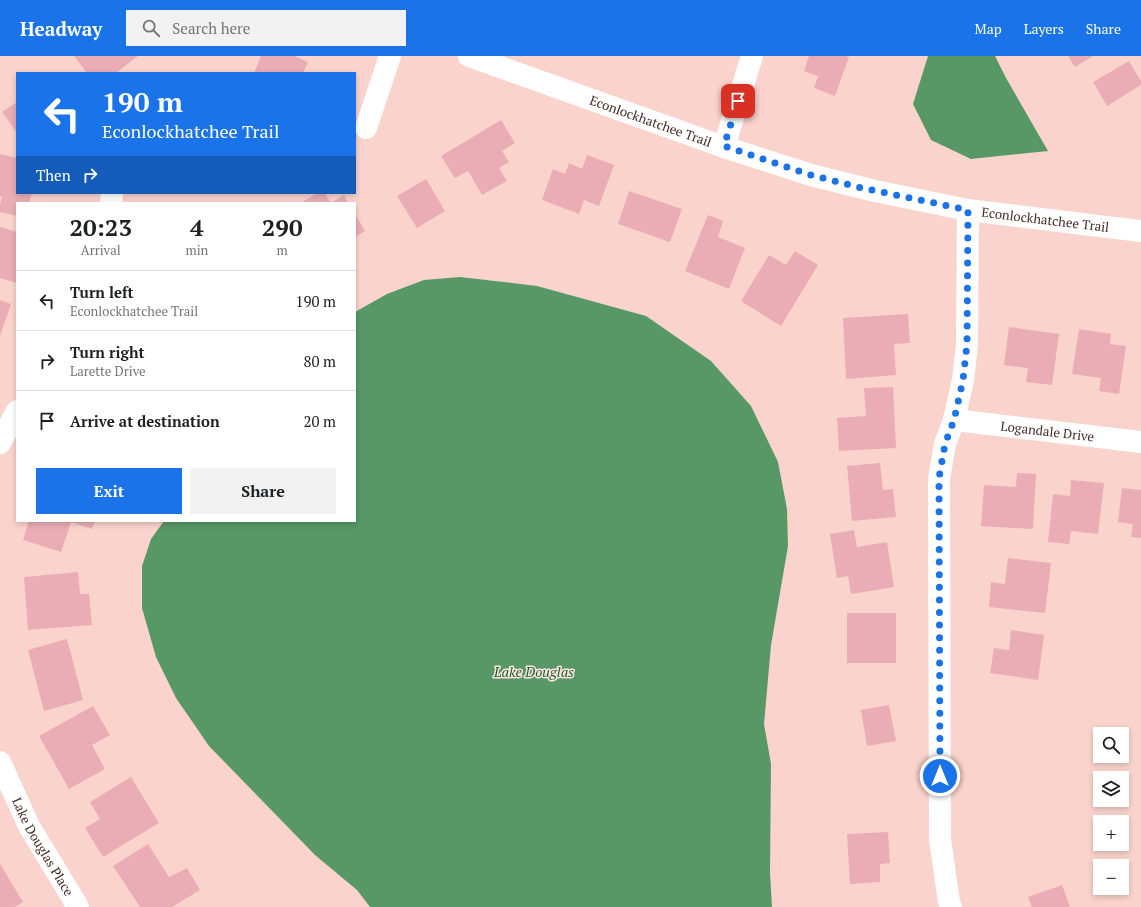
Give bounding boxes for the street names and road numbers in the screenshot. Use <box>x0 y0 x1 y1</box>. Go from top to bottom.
street label: Econlockhatchee Trail <box>587 91 714 151</box>
street label: Econlockhatchee Trail <box>981 203 1110 236</box>
street label: Logandale Drive <box>1000 417 1095 445</box>
street label: Lake Douglas Place <box>8 794 78 899</box>

